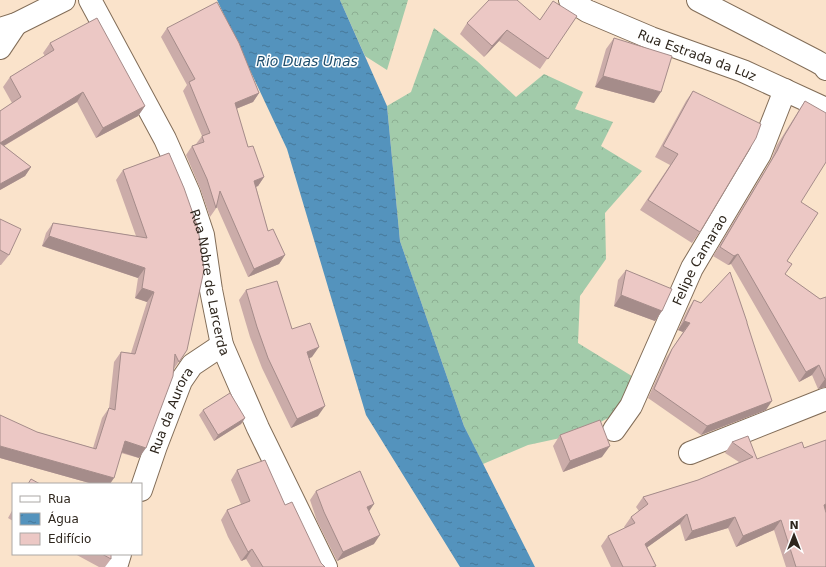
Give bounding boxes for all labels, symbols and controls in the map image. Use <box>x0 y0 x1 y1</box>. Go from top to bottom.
street label: Rua Estrada da Luz <box>636 26 759 84</box>
water label: Rio Duas Unas <box>256 53 358 69</box>
street label: Rua Nobre de Larcerda <box>187 207 233 358</box>
street label: Felipe Camarao <box>669 212 730 308</box>
street label: Rua da Aurora <box>147 364 196 456</box>
legend <box>12 483 142 555</box>
text: Rua <box>48 492 71 506</box>
text: Água <box>48 511 79 526</box>
north arrow <box>774 515 814 555</box>
text: N <box>789 519 799 532</box>
text: Edifício <box>48 532 91 546</box>

